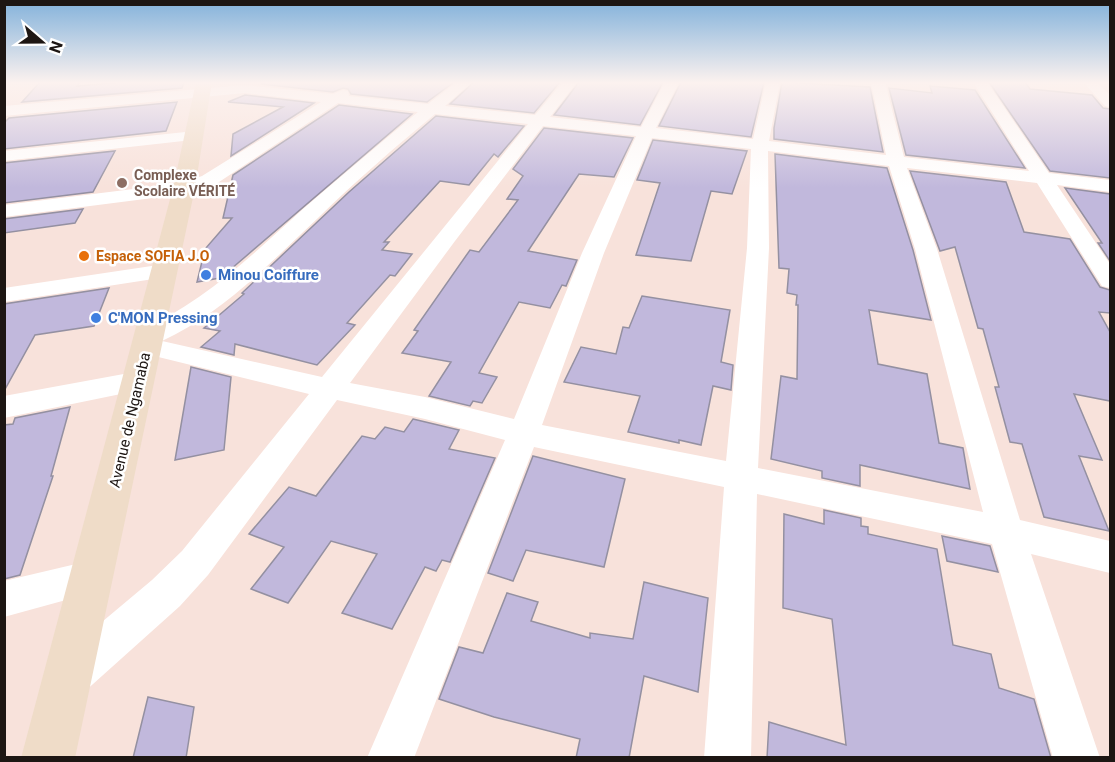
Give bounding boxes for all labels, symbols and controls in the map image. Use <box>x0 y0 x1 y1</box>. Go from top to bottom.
north arrow <box>12 12 72 72</box>
text: N <box>45 38 66 56</box>
place label: Complexe Scolaire VÉRITÉ <box>134 167 235 199</box>
marker: Complexe Scolaire VÉRITÉ <box>115 176 129 190</box>
place label: Espace SOFIA J.O <box>96 248 210 264</box>
marker: Espace SOFIA J.O <box>77 249 91 263</box>
place label: Minou Coiffure <box>218 266 319 284</box>
marker: Minou Coiffure <box>199 268 213 282</box>
place label: C'MON Pressing <box>108 309 218 327</box>
marker: C'MON Pressing <box>89 311 103 325</box>
street label: Avenue de Ngamaba <box>106 351 154 489</box>

